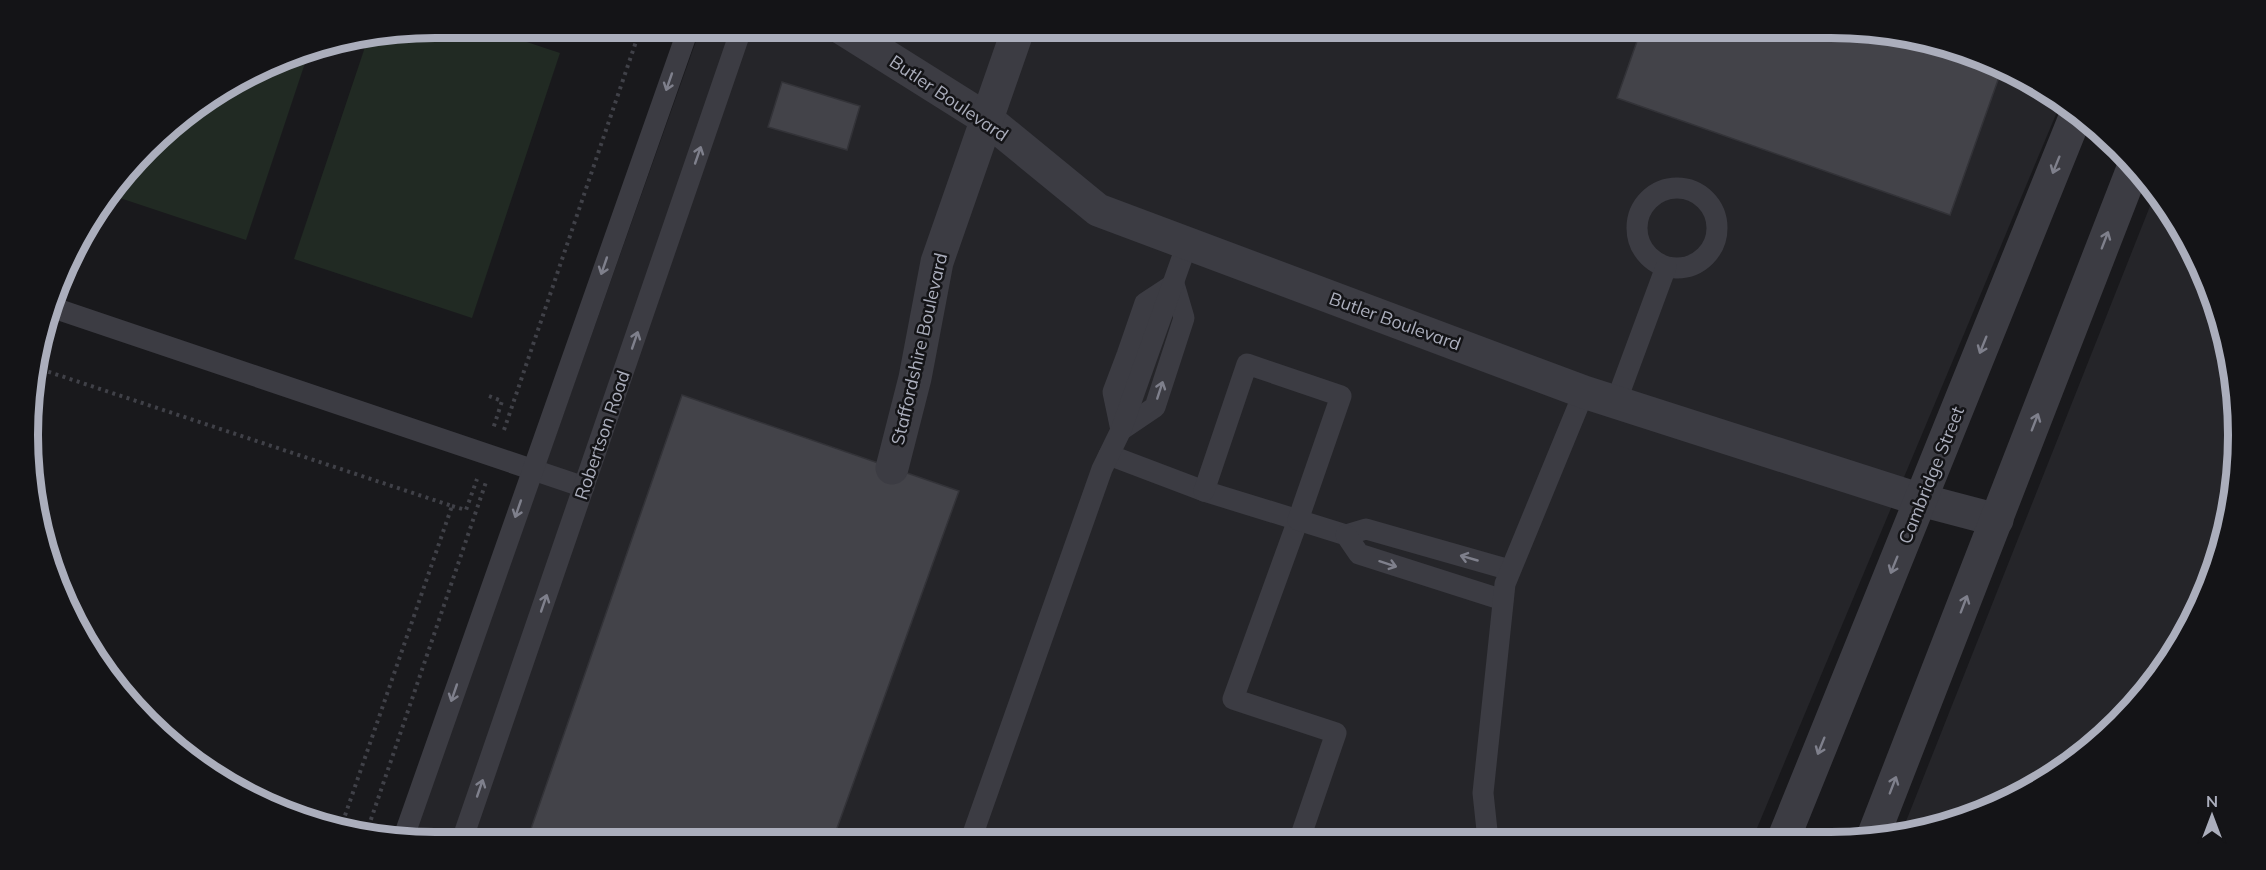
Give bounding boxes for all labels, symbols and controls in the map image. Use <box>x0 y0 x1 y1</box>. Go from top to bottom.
street label: Butler Boulevard <box>885 50 1013 146</box>
one-way arrow <box>663 72 674 91</box>
one-way arrow <box>694 146 705 165</box>
one-way arrow <box>2050 155 2061 173</box>
one-way arrow <box>2101 231 2112 250</box>
street label: Staffordshire Boulevard <box>886 251 952 447</box>
one-way arrow <box>598 256 609 275</box>
street label: Butler Boulevard <box>1326 287 1464 355</box>
one-way arrow <box>630 331 641 349</box>
one-way arrow <box>1977 336 1988 354</box>
street label: Robertson Road <box>569 367 635 503</box>
one-way arrow <box>1155 381 1166 400</box>
street label: Cambridge Street <box>1893 403 1969 547</box>
one-way arrow <box>2030 413 2041 432</box>
one-way arrow <box>512 499 523 518</box>
one-way arrow <box>1460 552 1479 563</box>
one-way arrow <box>1888 556 1899 574</box>
one-way arrow <box>1378 559 1397 570</box>
one-way arrow <box>539 594 550 613</box>
one-way arrow <box>1959 595 1970 613</box>
one-way arrow <box>447 683 458 702</box>
one-way arrow <box>1815 736 1826 755</box>
one-way arrow <box>1888 776 1899 795</box>
one-way arrow <box>476 779 487 798</box>
north arrow <box>2182 786 2242 846</box>
text: N <box>2206 791 2218 811</box>

